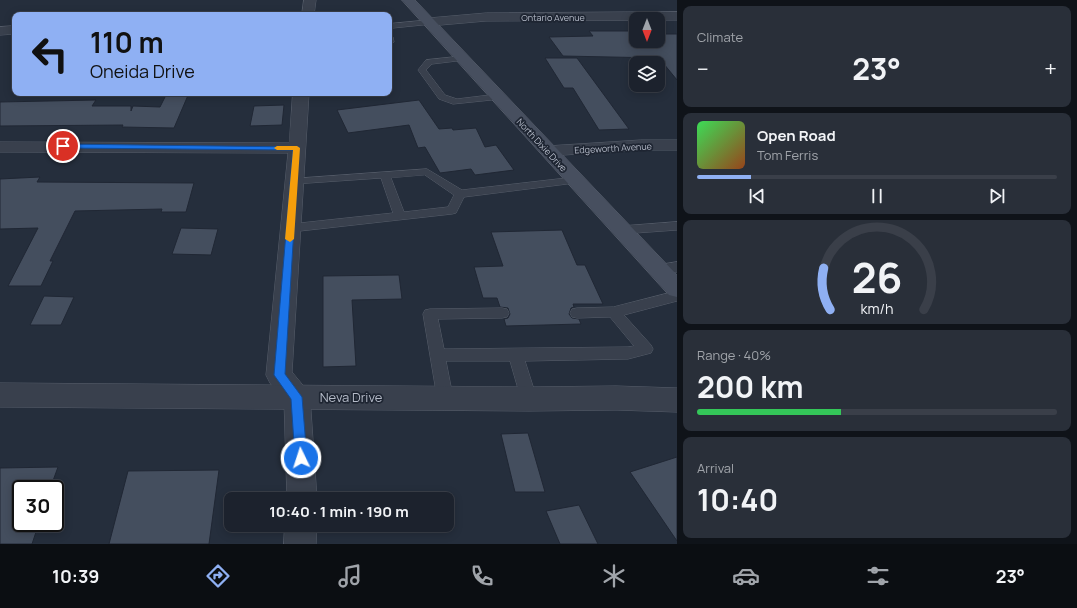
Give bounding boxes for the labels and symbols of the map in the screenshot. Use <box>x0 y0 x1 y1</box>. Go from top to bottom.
street label: Ontario Avenue <box>521 11 585 24</box>
north arrow <box>629 12 665 48</box>
street label: North Dixie Drive <box>514 115 570 175</box>
pin <box>46 129 80 163</box>
street label: Edgeworth Avenue <box>574 139 652 157</box>
street label: Neva Drive <box>320 388 383 406</box>
position arrow <box>280 437 322 479</box>
speed limit sign: 30 <box>12 480 64 532</box>

